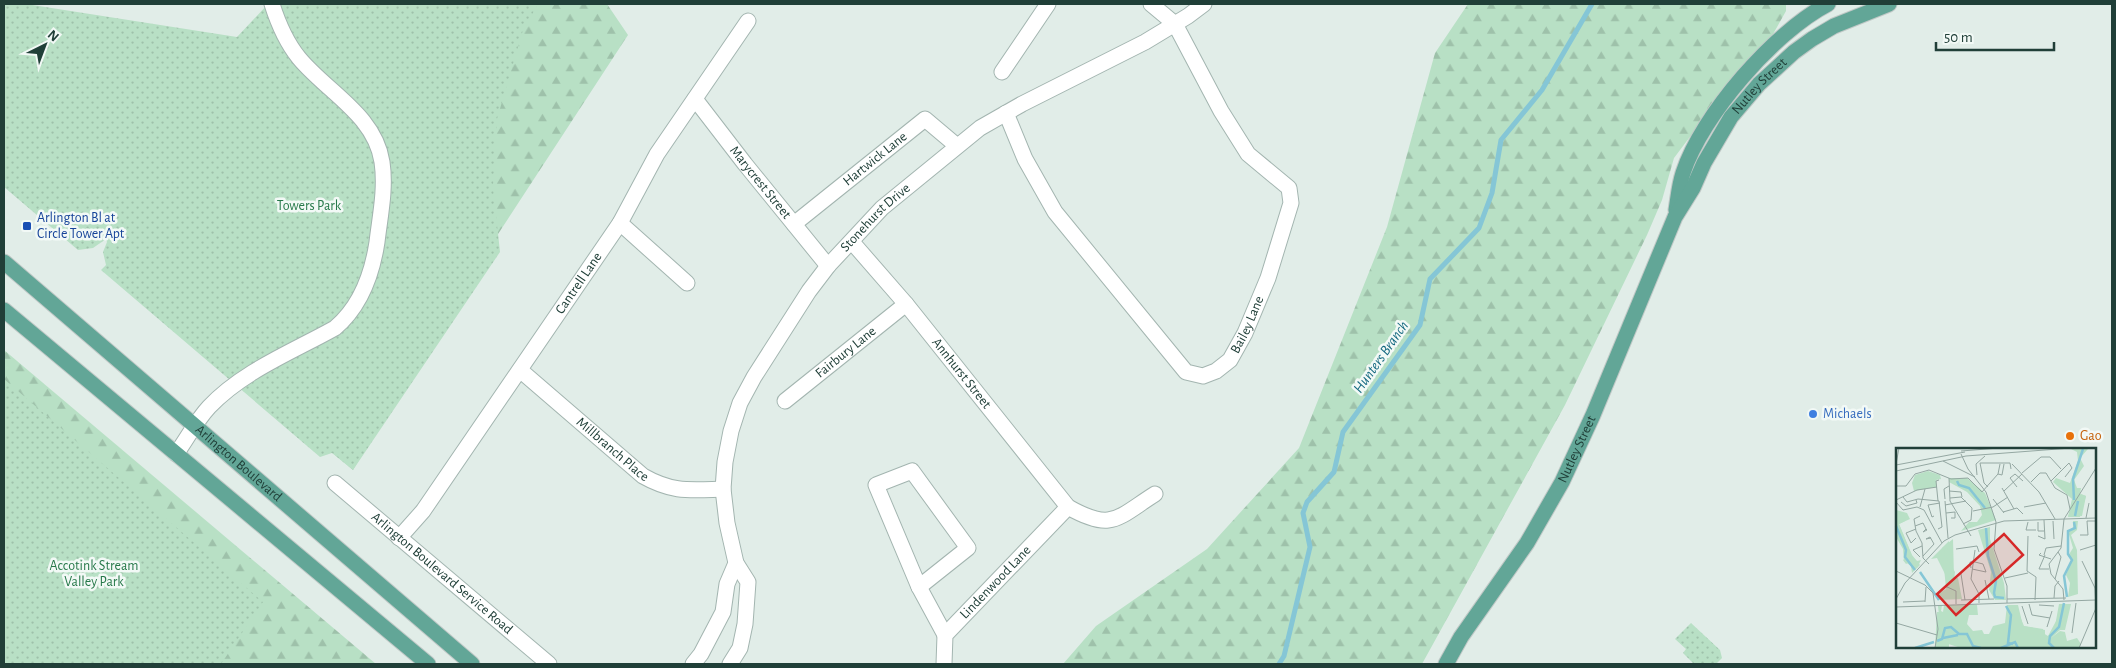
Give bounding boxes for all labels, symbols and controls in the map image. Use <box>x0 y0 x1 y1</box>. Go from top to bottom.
north arrow <box>20 20 70 70</box>
scale bar <box>1936 20 2054 52</box>
text: N <box>45 28 61 45</box>
text: 50 m <box>1944 30 1973 45</box>
street label: Nutley Street <box>1729 55 1790 117</box>
street label: Hartwick Lane <box>841 129 910 189</box>
street label: Marycrest Street <box>727 143 794 222</box>
street label: Stonehurst Drive <box>838 181 913 255</box>
park label: Towers Park <box>277 199 342 213</box>
place label: Arlington Bl at Circle Tower Apt <box>37 211 125 241</box>
marker: Arlington Bl at Circle Tower Apt <box>21 220 33 232</box>
street label: Cantrell Lane <box>553 250 605 317</box>
street label: Bailey Lane <box>1228 294 1267 356</box>
water label: Hunters Branch <box>1351 318 1411 396</box>
street label: Fairbury Lane <box>813 324 879 381</box>
street label: Annhurst Street <box>929 335 994 412</box>
place label: Michaels <box>1823 407 1872 421</box>
marker: Michaels <box>1807 408 1819 420</box>
street label: Nutley Street <box>1556 413 1599 485</box>
street label: Millbranch Place <box>574 415 651 485</box>
street label: Arlington Boulevard <box>192 422 284 504</box>
place label: Gao <box>2080 429 2102 443</box>
marker: Gao <box>2064 430 2076 442</box>
inset map <box>1896 448 2096 648</box>
street label: Arlington Boulevard Service Road <box>369 510 515 637</box>
street label: Lindenwood Lane <box>957 543 1034 622</box>
park label: Accotink Stream Valley Park <box>50 559 138 589</box>

